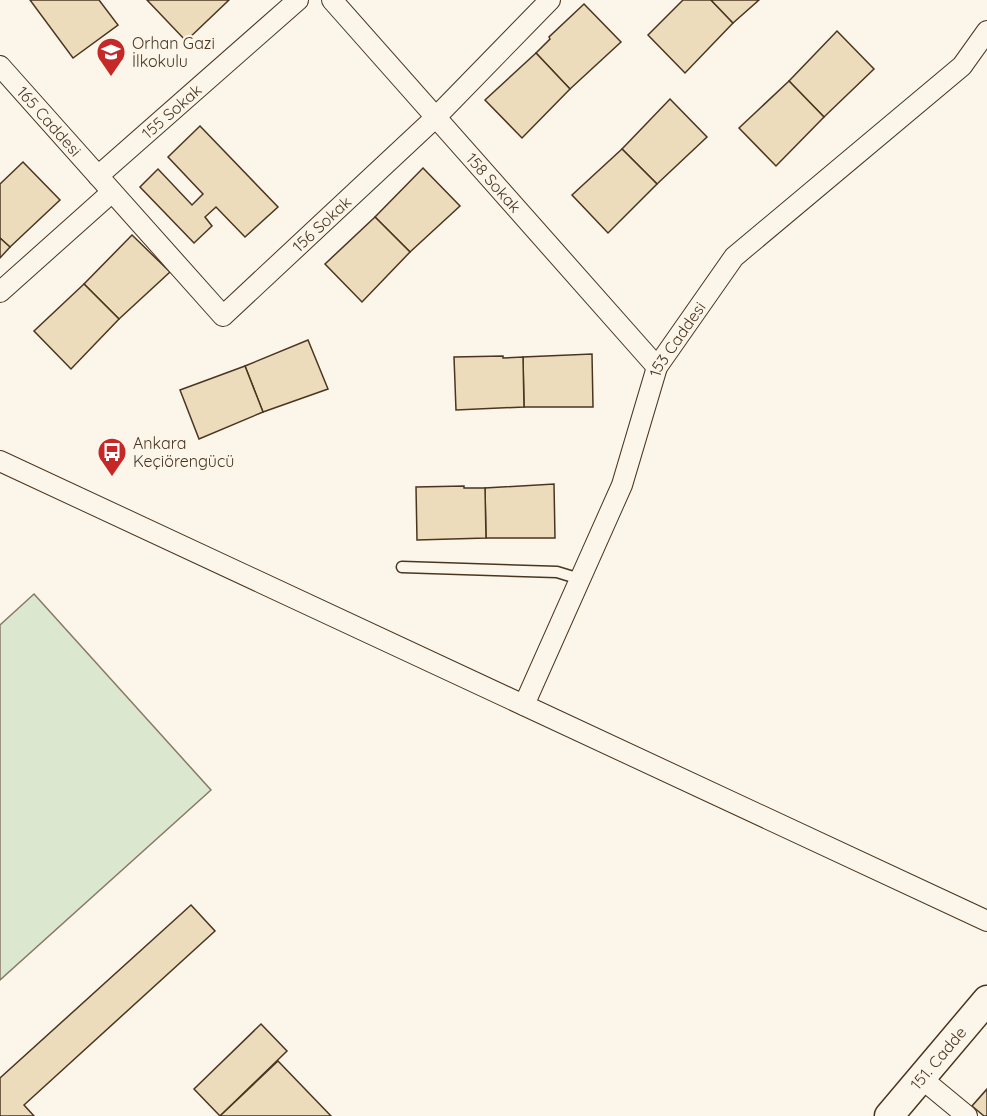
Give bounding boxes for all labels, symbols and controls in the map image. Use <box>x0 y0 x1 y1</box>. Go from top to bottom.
place label: Orhan Gazi İlkokulu <box>132 33 215 71</box>
school or university icon: Orhan Gazi İlkokulu <box>95 36 127 78</box>
street label: 155 Sokak <box>137 80 206 143</box>
street label: 165 Caddesi <box>13 82 86 160</box>
street label: 158 Sokak <box>462 149 525 217</box>
street label: 156 Sokak <box>288 192 355 256</box>
street label: 153 Caddesi <box>645 298 710 379</box>
place label: Ankara Keçiörengücü <box>133 433 234 471</box>
bus stop icon: Ankara Keçiörengücü <box>96 436 128 478</box>
street label: 151. Cadde <box>906 1022 970 1094</box>

